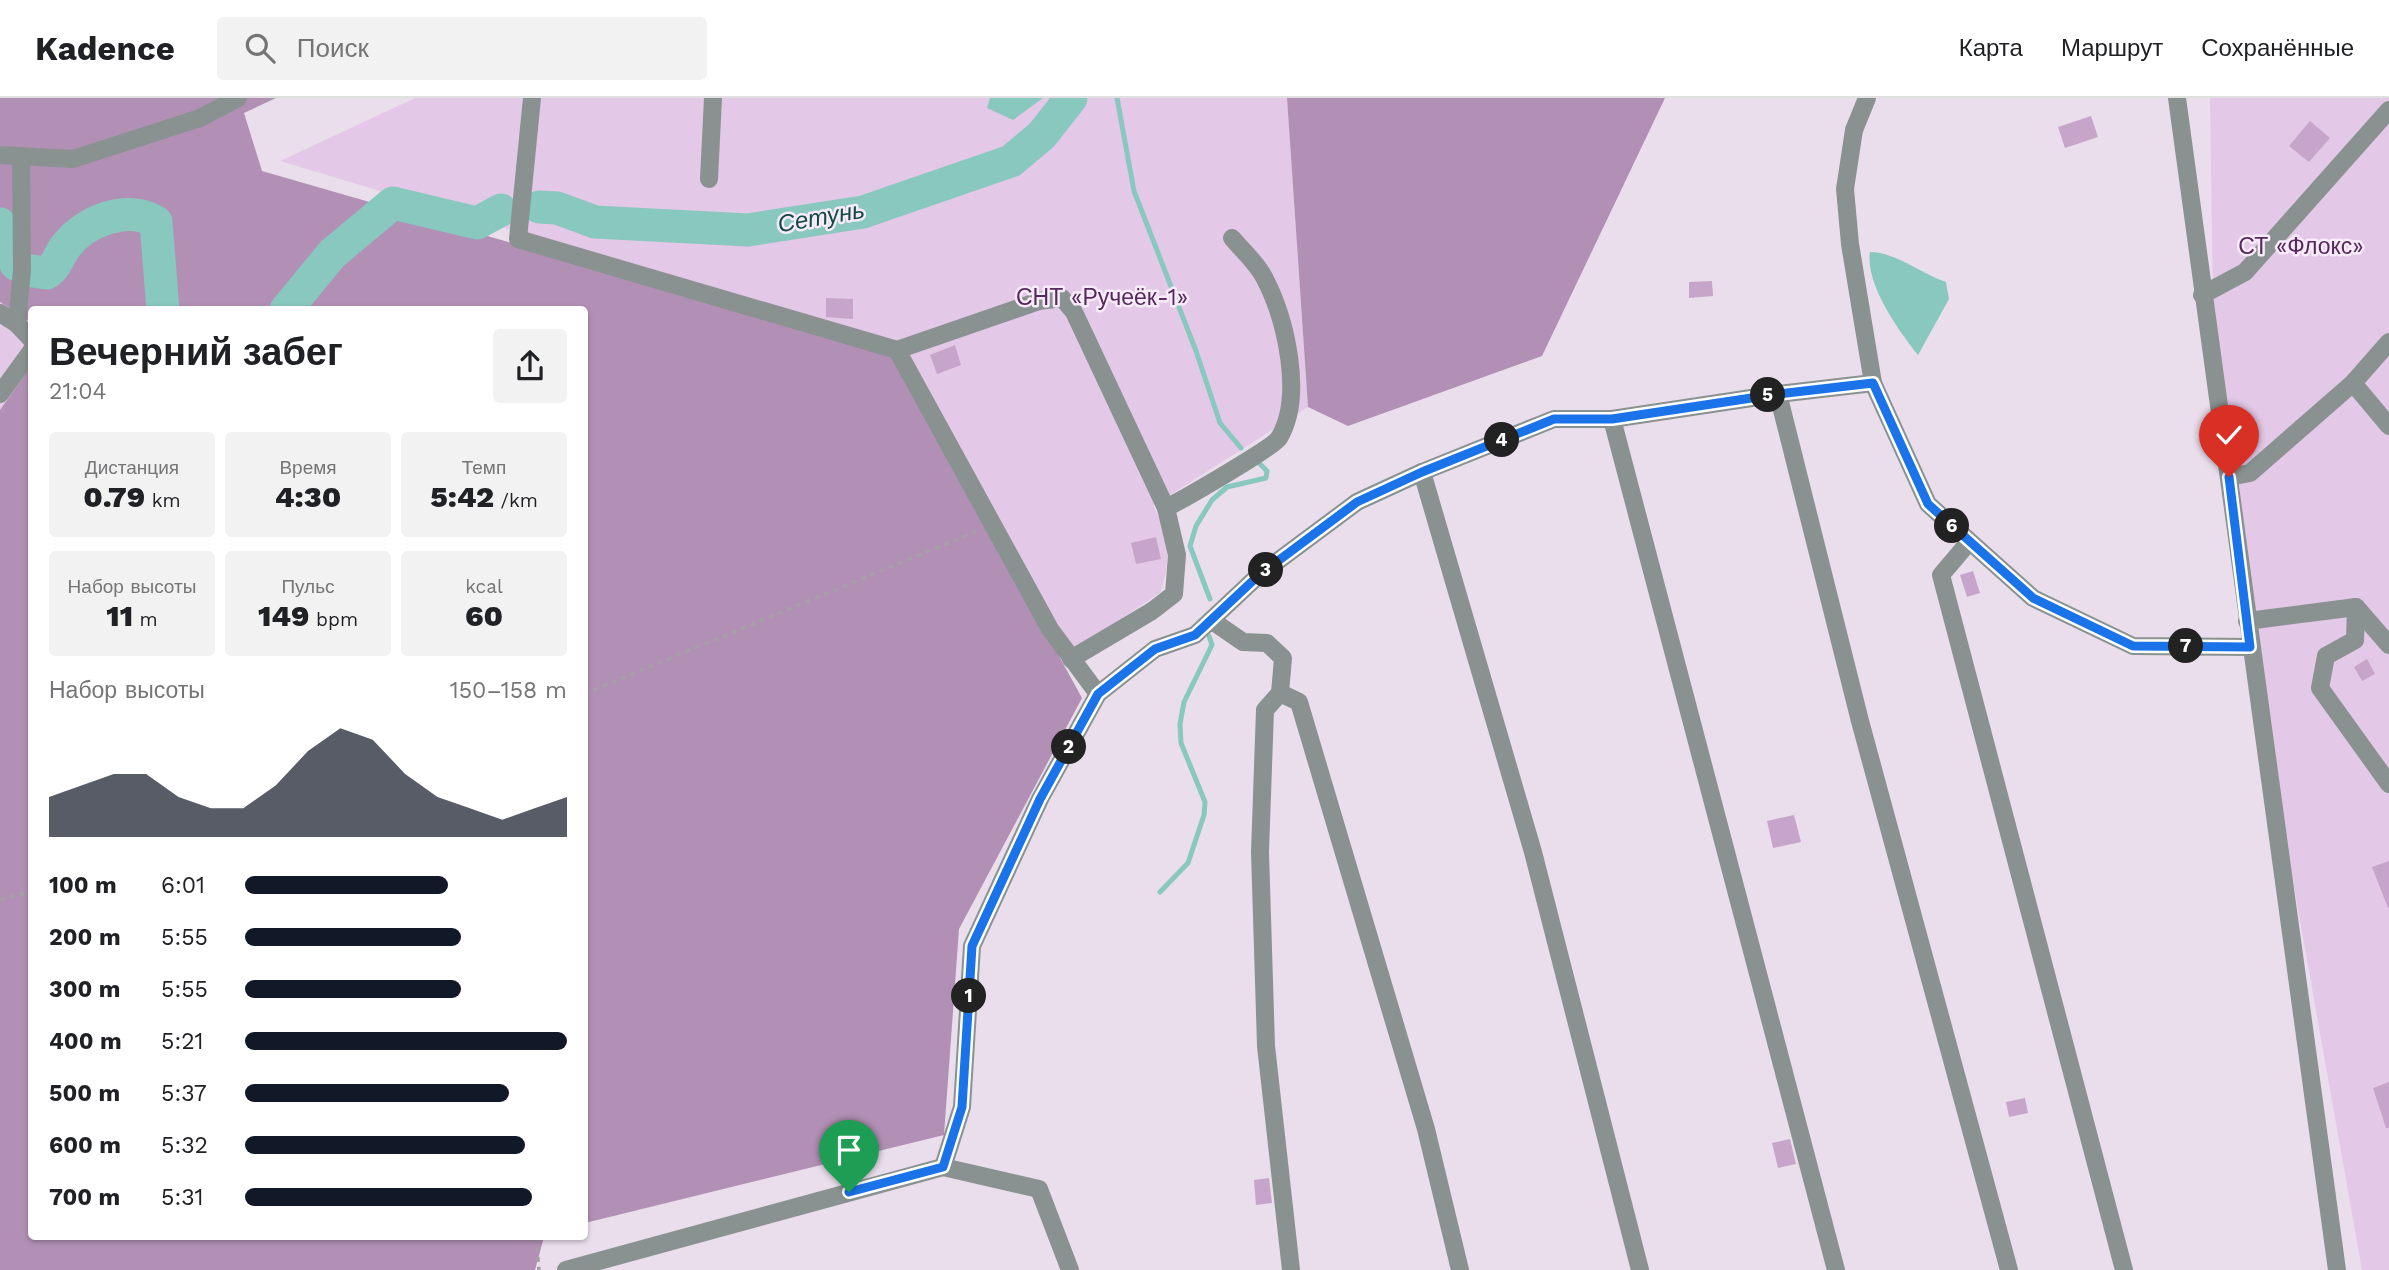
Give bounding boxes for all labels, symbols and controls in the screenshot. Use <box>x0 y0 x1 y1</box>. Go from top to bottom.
search box <box>217 17 707 80</box>
text: Kadence <box>35 29 175 68</box>
icon: search <box>241 29 279 67</box>
text: Поиск <box>297 33 369 63</box>
text: Карта <box>1959 34 2023 62</box>
text: Маршрут <box>2061 34 2163 62</box>
text: Сохранённые <box>2201 34 2354 62</box>
water label: Сетунь <box>775 196 867 238</box>
park label: СТ «Флокс» <box>2238 233 2364 260</box>
park label: СНТ «Ручеёк-1» <box>1016 284 1188 311</box>
button: share <box>493 329 567 403</box>
text: Вечерний забег <box>49 330 343 374</box>
text: 21:04 <box>49 378 107 405</box>
pin: 5 <box>1750 378 1786 412</box>
text: 5 <box>1762 383 1773 406</box>
pin <box>2199 405 2259 477</box>
icon: check <box>2210 416 2248 454</box>
pin: 4 <box>1484 422 1520 458</box>
text: 4 <box>1495 428 1508 451</box>
text: Дистанция <box>85 456 179 479</box>
text: Время <box>279 456 337 479</box>
text: Темп <box>462 456 506 479</box>
text: 0.79 <box>83 479 145 514</box>
text: 4:30 <box>275 479 341 514</box>
text: 5:42 <box>430 479 494 514</box>
text: km <box>145 489 181 512</box>
text: /km <box>494 489 538 512</box>
pin: 6 <box>1934 508 1969 544</box>
text: 6 <box>1946 514 1957 537</box>
pin: 3 <box>1248 552 1284 588</box>
text: 3 <box>1260 558 1271 581</box>
text: Набор высоты <box>68 575 196 598</box>
text: Пульс <box>281 575 335 598</box>
text: kcal <box>465 575 503 598</box>
text: 11 <box>106 598 133 633</box>
text: 149 <box>258 598 310 633</box>
text: 60 <box>465 598 503 633</box>
text: m <box>133 608 158 631</box>
text: bpm <box>310 608 358 631</box>
pin: 7 <box>2168 628 2204 664</box>
text: 7 <box>2180 634 2191 657</box>
text: Набор высоты <box>49 677 205 704</box>
text: 150–158 m <box>450 677 567 704</box>
pin: 2 <box>1052 730 1086 764</box>
text: 2 <box>1063 735 1074 758</box>
text: 100 m <box>49 872 117 899</box>
text: 6:01 <box>161 872 205 899</box>
text: 200 m <box>49 924 121 951</box>
text: 5:55 <box>161 924 208 951</box>
text: 300 m <box>49 976 120 1003</box>
text: 5:55 <box>161 976 208 1003</box>
pin: 1 <box>951 978 986 1014</box>
text: 1 <box>964 984 973 1007</box>
text: 400 m <box>49 1028 122 1055</box>
text: 5:21 <box>161 1028 204 1055</box>
text: 500 m <box>49 1080 120 1107</box>
text: 5:37 <box>161 1080 207 1107</box>
pin <box>819 1120 879 1192</box>
icon: arrive <box>830 1131 868 1169</box>
text: 600 m <box>49 1132 121 1159</box>
text: 5:32 <box>161 1132 208 1159</box>
text: 700 m <box>49 1184 120 1211</box>
text: 5:31 <box>161 1184 204 1211</box>

